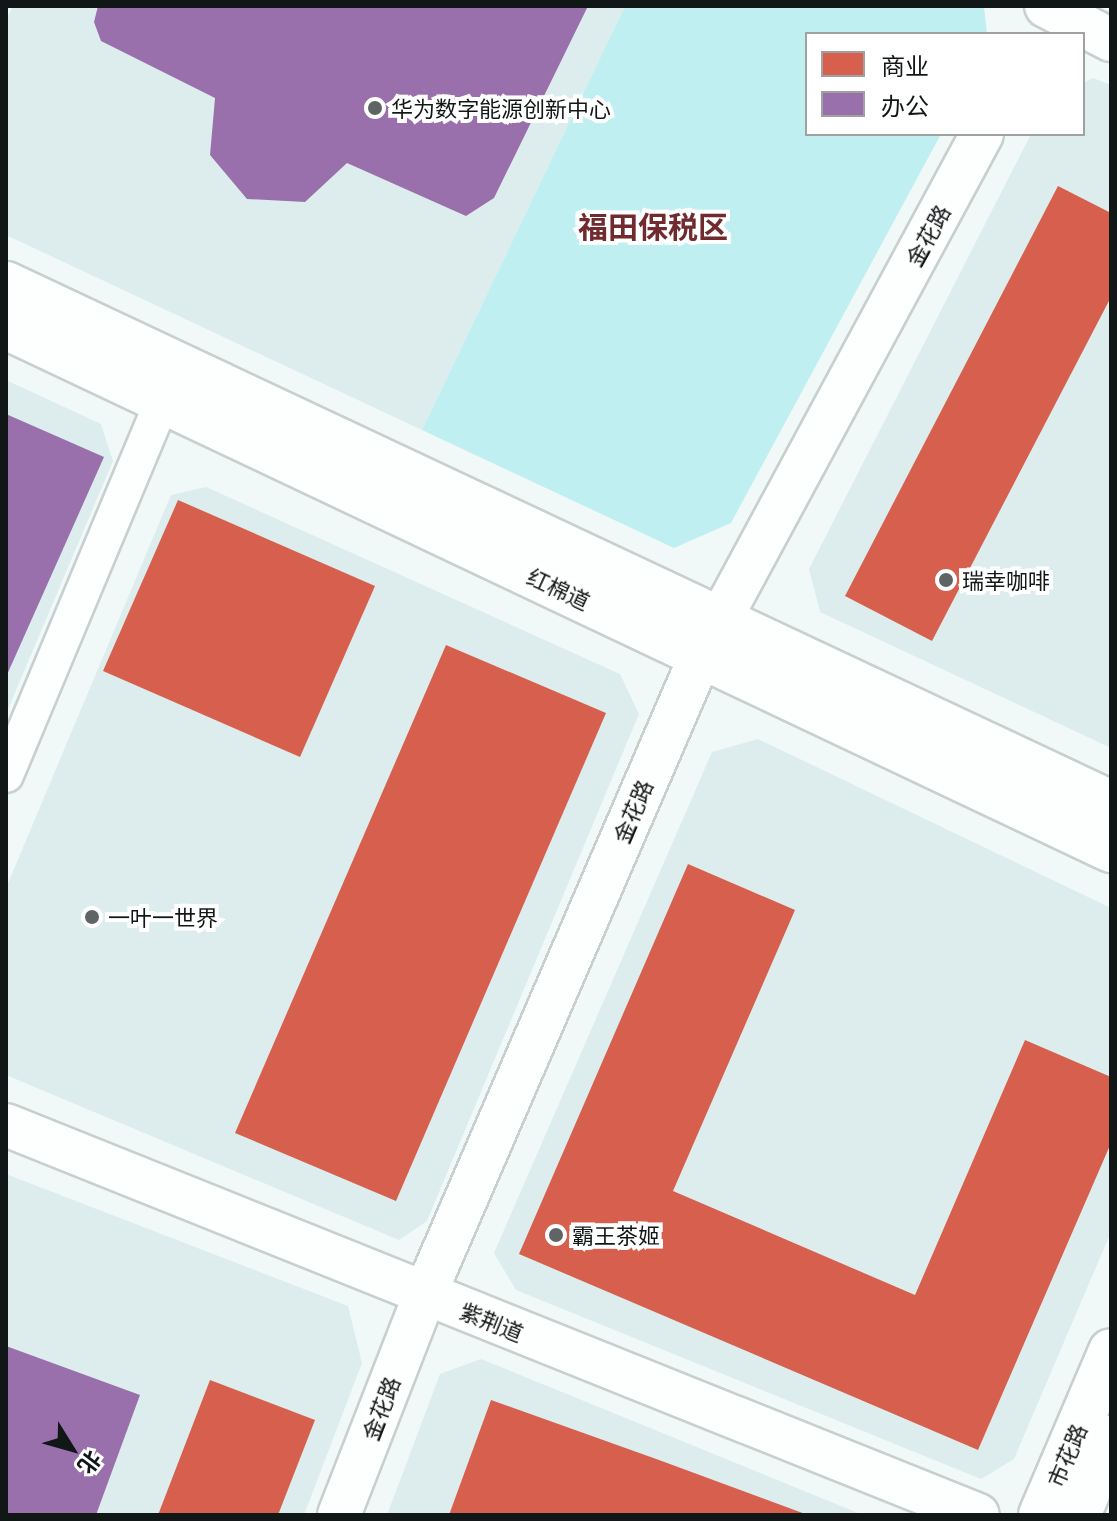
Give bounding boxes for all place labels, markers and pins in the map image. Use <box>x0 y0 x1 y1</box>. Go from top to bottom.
place label: 华为数字能源创新中心 <box>391 95 611 121</box>
marker: 华为数字能源创新中心 <box>366 99 384 117</box>
place label: 瑞幸咖啡 <box>962 567 1050 593</box>
marker: 瑞幸咖啡 <box>937 571 955 589</box>
place label: 一叶一世界 <box>108 904 218 930</box>
marker: 一叶一世界 <box>83 908 101 926</box>
place label: 霸王茶姬 <box>572 1222 660 1248</box>
marker: 霸王茶姬 <box>547 1226 565 1244</box>

